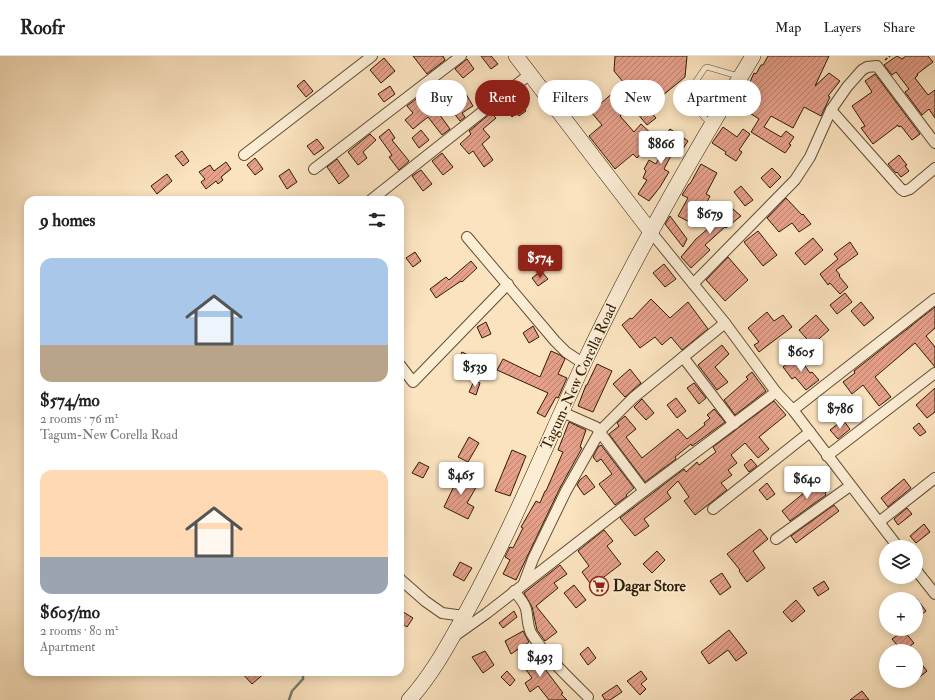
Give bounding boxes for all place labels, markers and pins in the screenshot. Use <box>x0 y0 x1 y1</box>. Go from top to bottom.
pin: $866 <box>637 131 685 165</box>
pin: $679 <box>686 201 734 235</box>
pin: $574 <box>516 245 564 279</box>
pin: $605 <box>777 339 825 373</box>
pin: $539 <box>451 354 499 388</box>
pin: $786 <box>816 396 864 430</box>
pin: $465 <box>437 462 485 496</box>
pin: $640 <box>783 466 831 500</box>
supermarket icon: Dagar Store <box>588 575 610 597</box>
place label: Dagar Store <box>613 577 687 597</box>
pin: $493 <box>516 644 564 678</box>

